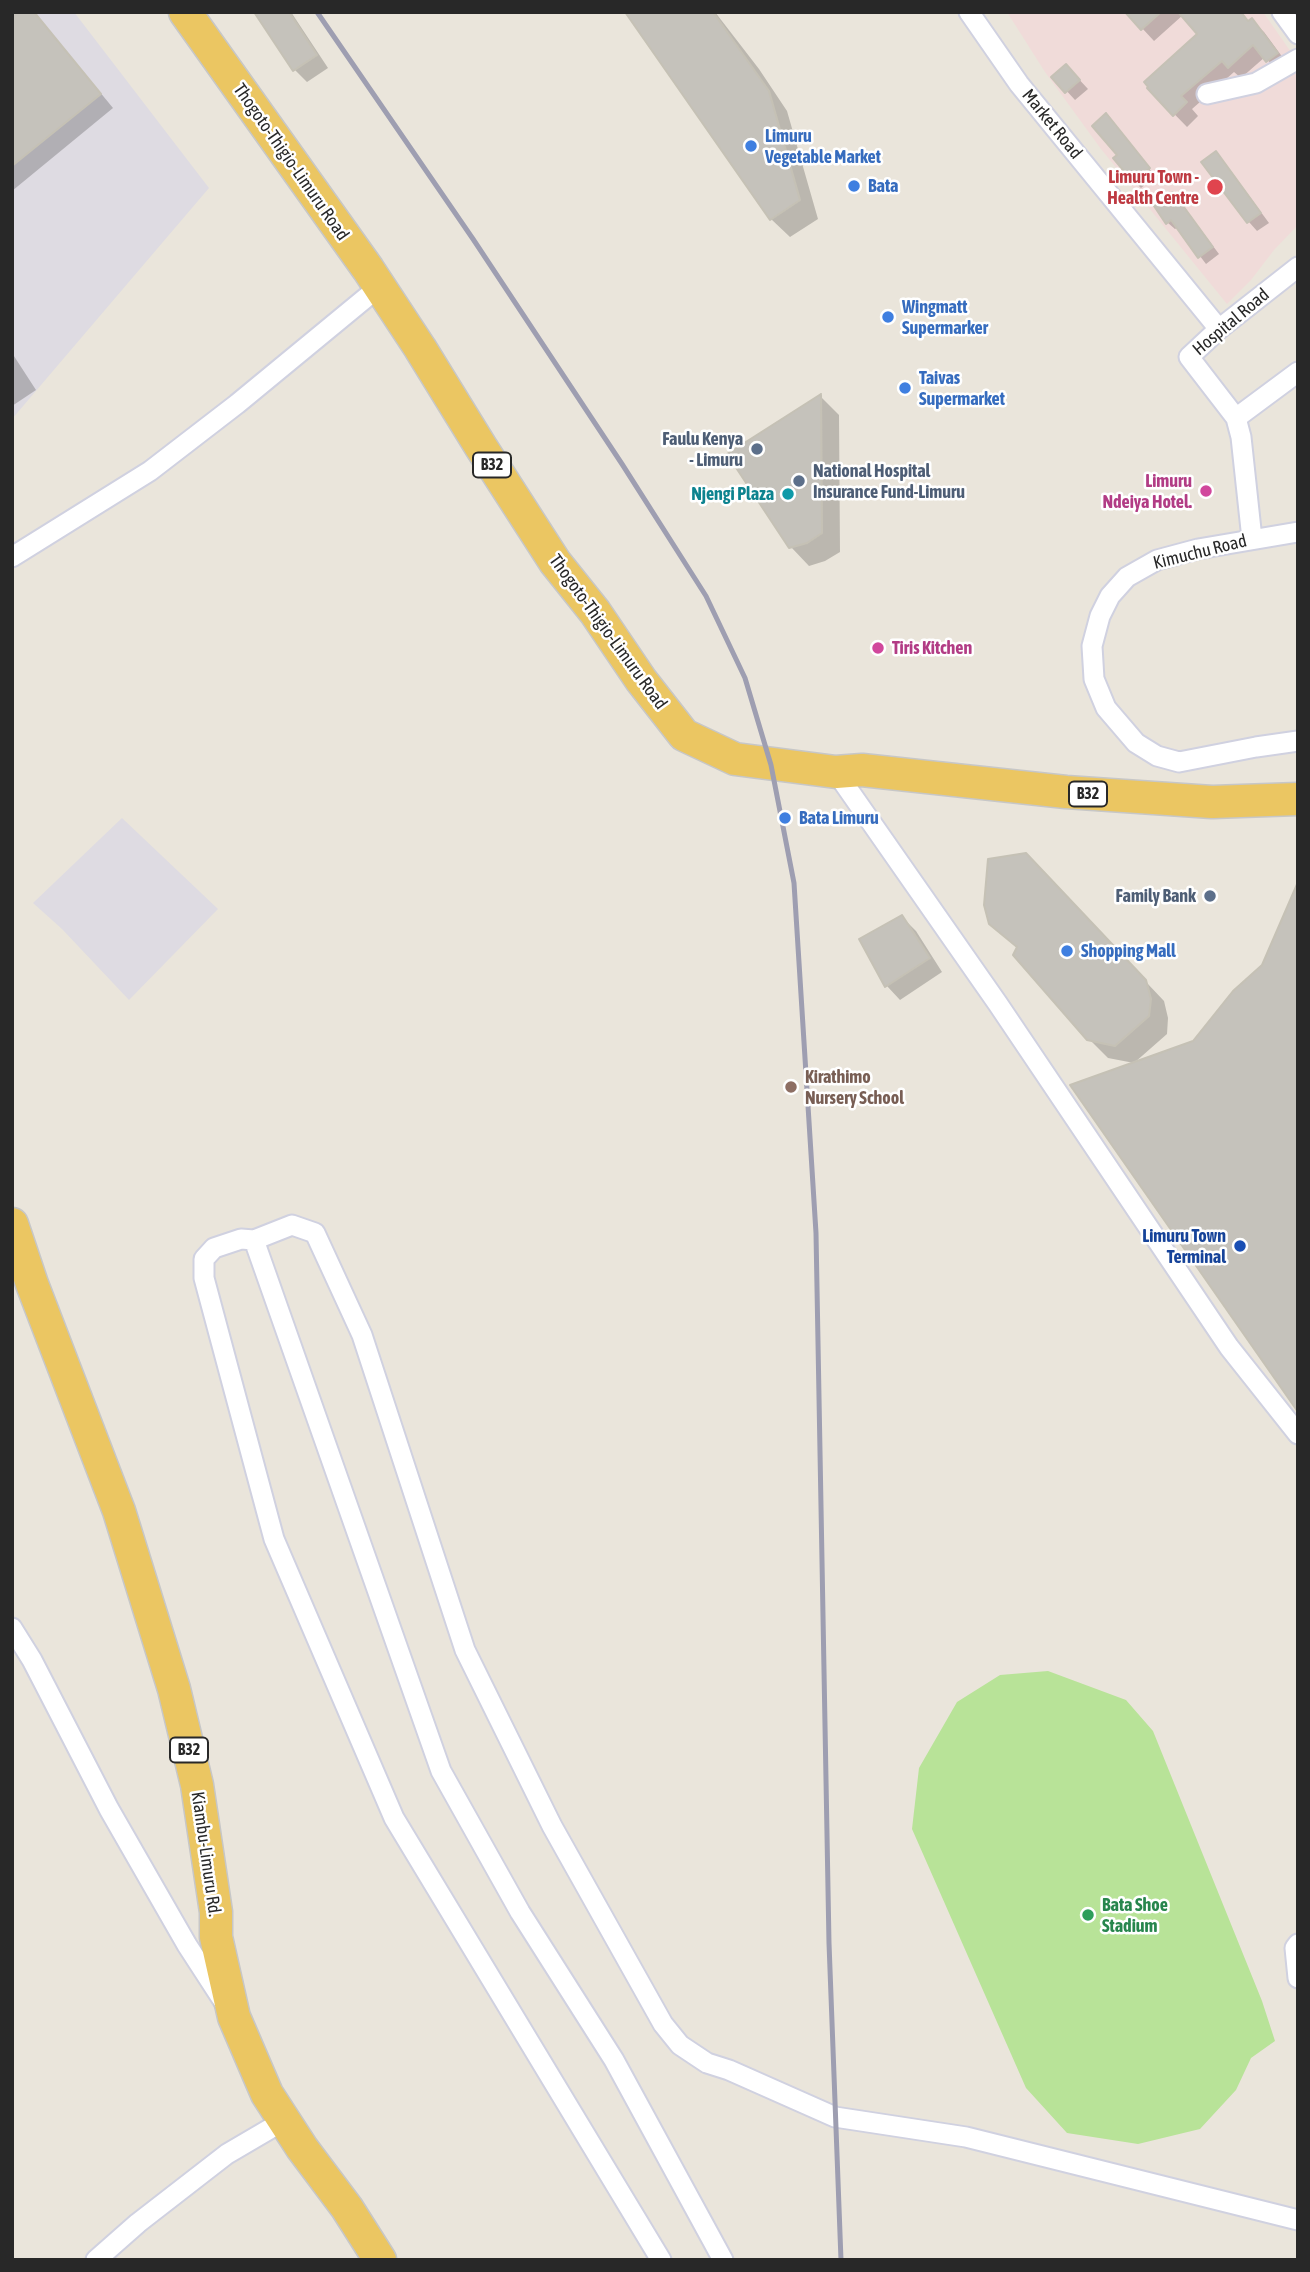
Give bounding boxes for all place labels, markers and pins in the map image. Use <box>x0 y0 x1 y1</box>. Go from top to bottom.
place label: Limuru Vegetable Market <box>765 125 881 168</box>
marker: Limuru Vegetable Market <box>743 138 759 154</box>
place label: Limuru Town - Health Centre <box>1107 166 1199 208</box>
place label: Bata <box>868 175 898 197</box>
marker: Limuru Town - Health Centre <box>1205 177 1225 197</box>
marker: Bata <box>846 178 862 194</box>
place label: Wingmatt Supermarker <box>902 296 988 338</box>
marker: Wingmatt Supermarker <box>880 309 896 325</box>
place label: Taivas Supermarket <box>919 367 1005 410</box>
marker: Taivas Supermarket <box>897 380 913 396</box>
place label: Faulu Kenya - Limuru <box>662 428 743 471</box>
marker: Faulu Kenya - Limuru <box>749 441 765 457</box>
place label: National Hospital Insurance Fund-Limuru <box>813 460 965 503</box>
place label: Limuru Ndeiya Hotel. <box>1102 470 1192 512</box>
marker: National Hospital Insurance Fund-Limuru <box>791 473 807 489</box>
place label: Njengi Plaza <box>691 483 774 505</box>
marker: Limuru Ndeiya Hotel. <box>1198 483 1214 499</box>
marker: Njengi Plaza <box>780 486 796 502</box>
place label: Tiris Kitchen <box>892 637 972 659</box>
marker: Tiris Kitchen <box>870 640 886 656</box>
place label: Bata Limuru <box>799 807 879 829</box>
marker: Bata Limuru <box>777 810 793 826</box>
place label: Family Bank <box>1116 885 1196 907</box>
marker: Family Bank <box>1202 888 1218 904</box>
place label: Shopping Mall <box>1081 940 1176 962</box>
marker: Shopping Mall <box>1059 943 1075 959</box>
place label: Kirathimo Nursery School <box>805 1066 904 1108</box>
marker: Kirathimo Nursery School <box>783 1079 799 1095</box>
place label: Limuru Town Terminal <box>1142 1225 1226 1268</box>
marker: Limuru Town Terminal <box>1232 1238 1248 1254</box>
place label: Bata Shoe Stadium <box>1102 1894 1168 1937</box>
marker: Bata Shoe Stadium <box>1080 1907 1096 1923</box>

